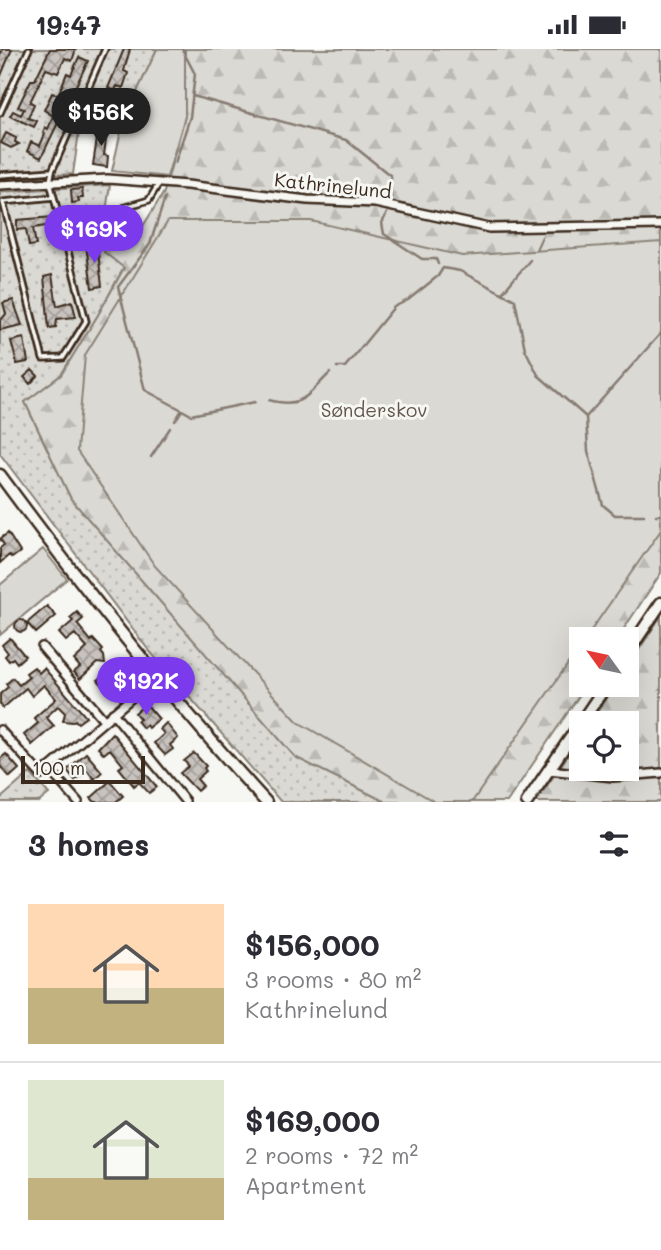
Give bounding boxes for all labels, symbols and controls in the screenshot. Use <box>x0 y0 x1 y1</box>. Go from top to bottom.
text: 19:47 <box>35 8 101 42</box>
pin: $156K <box>52 89 150 148</box>
text: $156K <box>68 96 134 126</box>
street label: Kathrinelund <box>273 166 393 204</box>
pin: $169K <box>45 205 143 265</box>
text: $169K <box>60 213 128 243</box>
park label: Sønderskov <box>321 397 427 422</box>
north arrow <box>569 627 639 697</box>
map controls <box>569 627 639 781</box>
pin: $192K <box>97 657 195 717</box>
text: $192K <box>113 665 179 695</box>
button: locate <box>569 711 639 781</box>
scale bar <box>21 753 145 785</box>
text: 100 m <box>32 755 85 780</box>
text: 3 homes <box>28 824 149 864</box>
icon: filters <box>595 825 633 863</box>
text: $156,000 <box>245 924 380 964</box>
icon: home <box>84 932 168 1016</box>
text: 3 rooms · 80 m² <box>245 964 421 994</box>
text: Kathrinelund <box>245 994 388 1024</box>
text: $169,000 <box>245 1100 380 1140</box>
icon: home <box>84 1108 168 1192</box>
text: 2 rooms · 72 m² <box>245 1140 418 1170</box>
text: Apartment <box>245 1170 367 1200</box>

